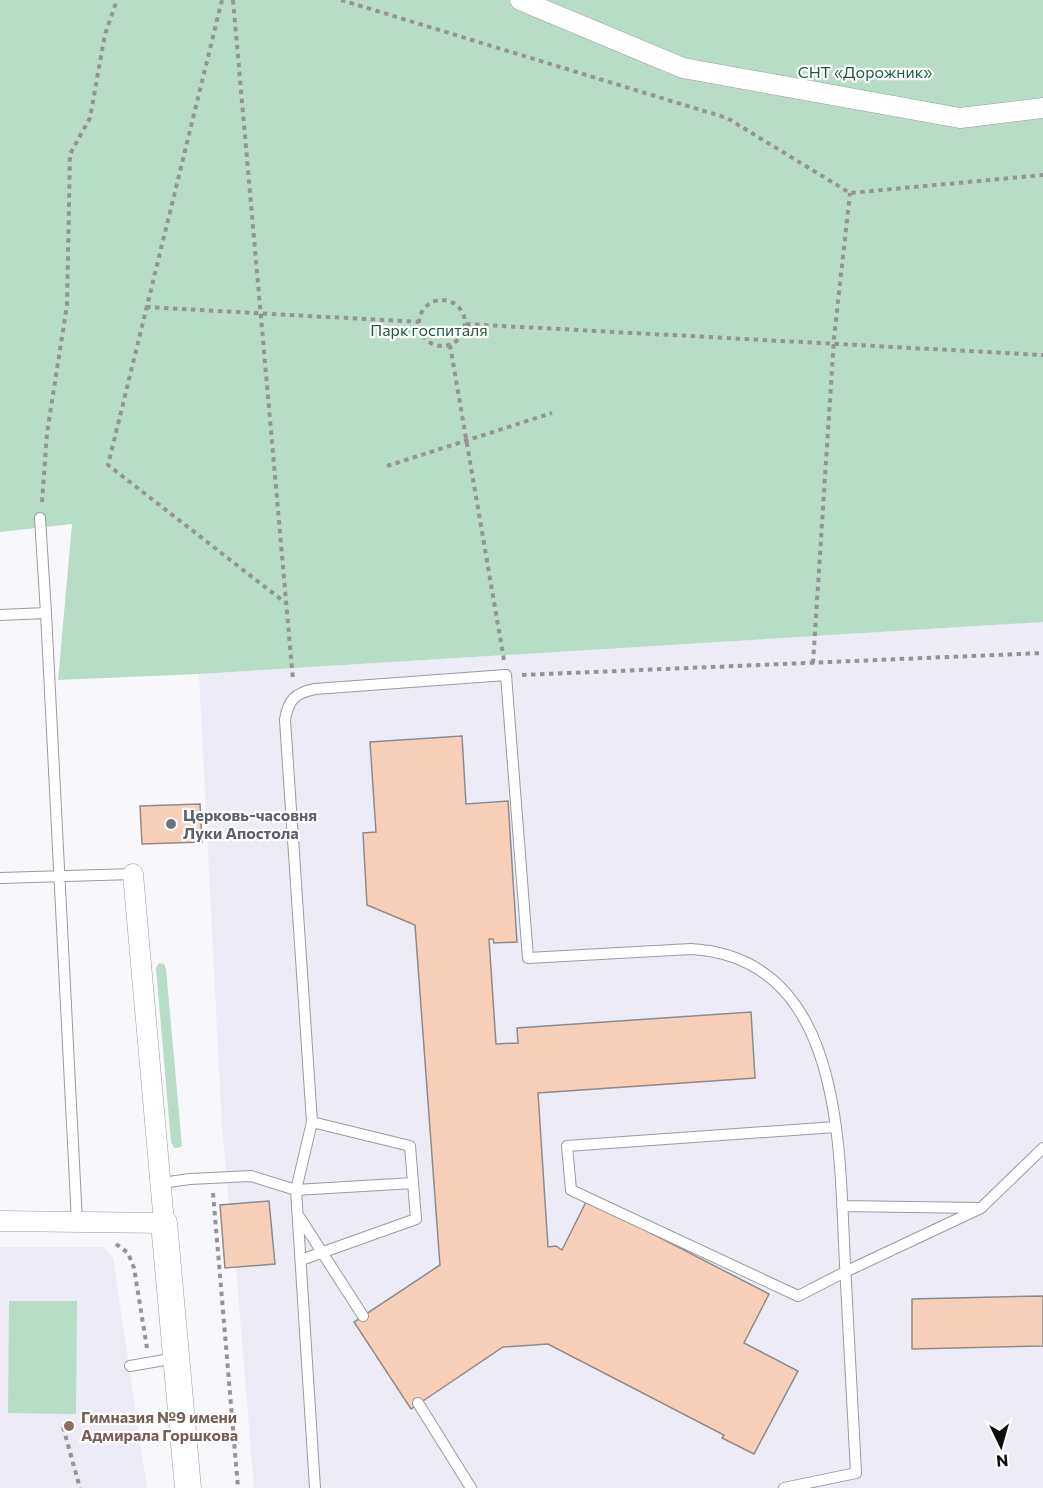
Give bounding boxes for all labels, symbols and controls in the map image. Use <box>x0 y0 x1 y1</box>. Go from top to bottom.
park label: СНТ «Дорожник» <box>798 62 932 81</box>
park label: Парк госпиталя <box>370 320 488 339</box>
place label: Церковь-часовня Луки Апостола <box>183 805 317 842</box>
marker: Церковь-часовня Луки Апостола <box>164 817 178 831</box>
place label: Гимназия №9 имени Адмирала Горшкова <box>81 1407 238 1444</box>
north arrow <box>971 1416 1031 1476</box>
marker: Гимназия №9 имени Адмирала Горшкова <box>62 1419 76 1433</box>
text: N <box>996 1451 1009 1471</box>

